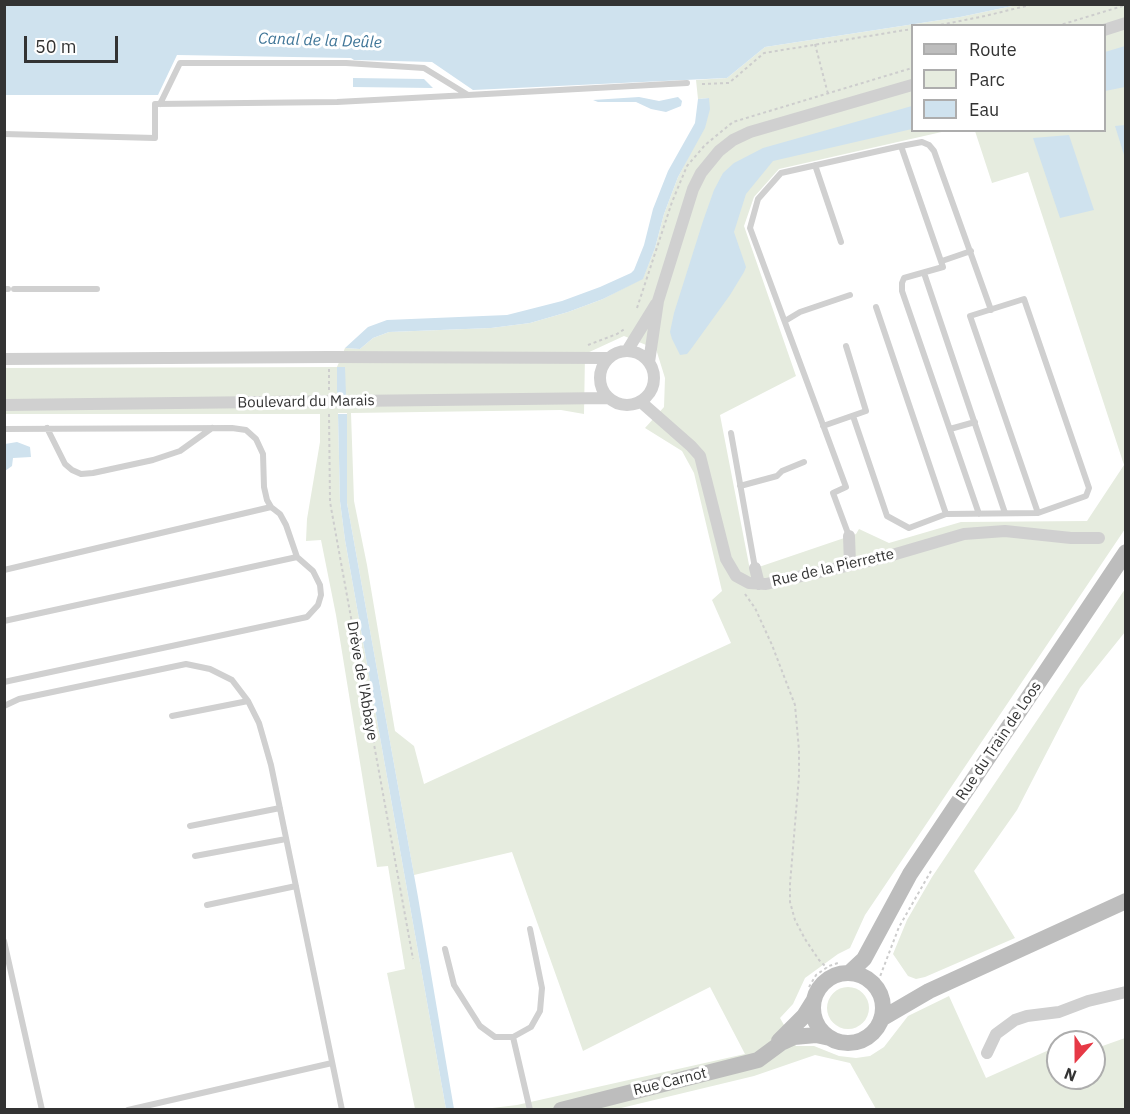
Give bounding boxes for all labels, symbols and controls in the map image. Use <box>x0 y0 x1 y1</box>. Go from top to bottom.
scale bar <box>27 24 122 62</box>
legend <box>911 24 1106 132</box>
water label: Canal de la Deûle <box>258 29 382 53</box>
text: 50 m <box>35 35 77 58</box>
text: Route <box>969 38 1017 61</box>
text: Parc <box>969 68 1005 91</box>
text: Eau <box>969 98 999 121</box>
street label: Boulevard du Marais <box>237 392 375 412</box>
street label: Rue de la Pierrette <box>770 545 896 591</box>
street label: Drève de l'Abbaye <box>343 620 381 742</box>
street label: Rue du Train de Loos <box>952 678 1046 804</box>
north arrow <box>1046 1030 1106 1090</box>
street label: Rue Carnot <box>631 1064 709 1100</box>
text: N <box>1061 1064 1079 1086</box>

